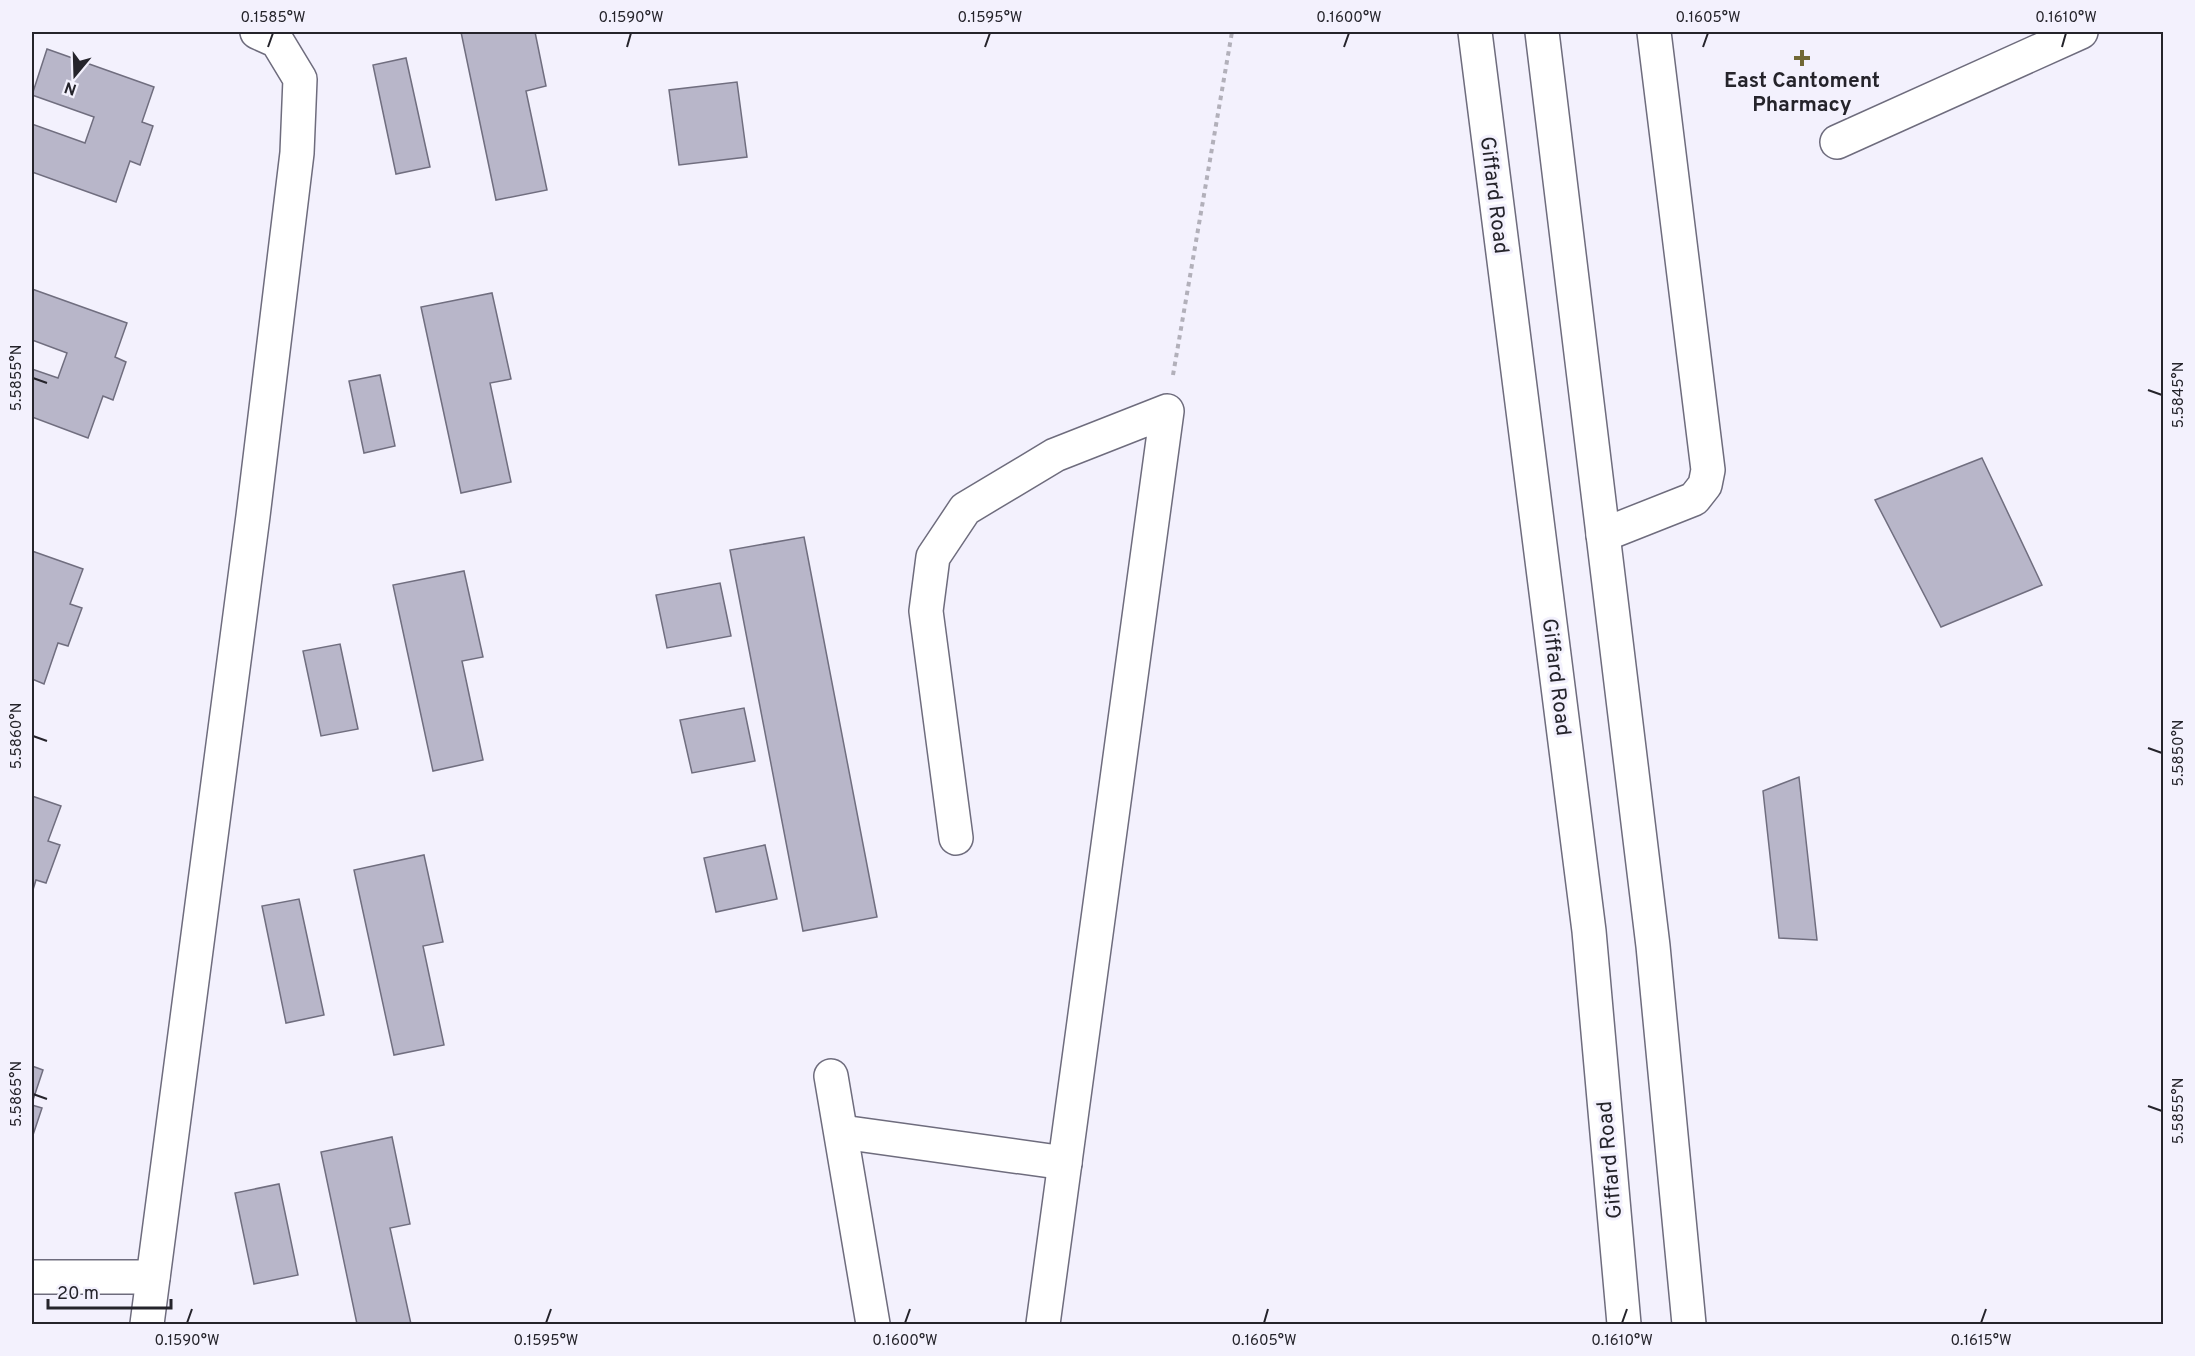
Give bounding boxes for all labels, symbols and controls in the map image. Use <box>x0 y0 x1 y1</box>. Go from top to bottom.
text: 0.1585°W <box>240 9 306 28</box>
text: 0.1590°W <box>599 9 663 28</box>
text: 0.1595°W <box>958 9 1022 28</box>
text: 0.1600°W <box>1316 9 1382 28</box>
text: 0.1605°W <box>1675 9 1741 28</box>
text: 0.1610°W <box>2035 9 2097 28</box>
north arrow <box>45 45 105 105</box>
marker: East Cantoment Pharmacy <box>1795 51 1809 65</box>
place label: East Cantoment Pharmacy <box>1724 68 1880 119</box>
text: N <box>62 76 79 99</box>
street label: Giffard Road <box>1473 135 1514 256</box>
text: 5.5855°N <box>8 345 27 411</box>
text: 5.5845°N <box>2170 362 2189 428</box>
street label: Giffard Road <box>1535 617 1576 738</box>
text: 5.5860°N <box>8 703 27 769</box>
text: 5.5850°N <box>2170 720 2189 786</box>
text: 5.5865°N <box>8 1061 27 1127</box>
text: 5.5855°N <box>2170 1078 2189 1144</box>
street label: Giffard Road <box>1592 1100 1629 1220</box>
scale bar <box>48 1272 171 1310</box>
text: 20 m <box>57 1283 99 1306</box>
text: 0.1590°W <box>155 1332 219 1351</box>
text: 0.1595°W <box>514 1332 578 1351</box>
text: 0.1600°W <box>872 1332 938 1351</box>
text: 0.1605°W <box>1231 1332 1297 1351</box>
text: 0.1610°W <box>1591 1332 1653 1351</box>
text: 0.1615°W <box>1950 1332 2012 1351</box>

